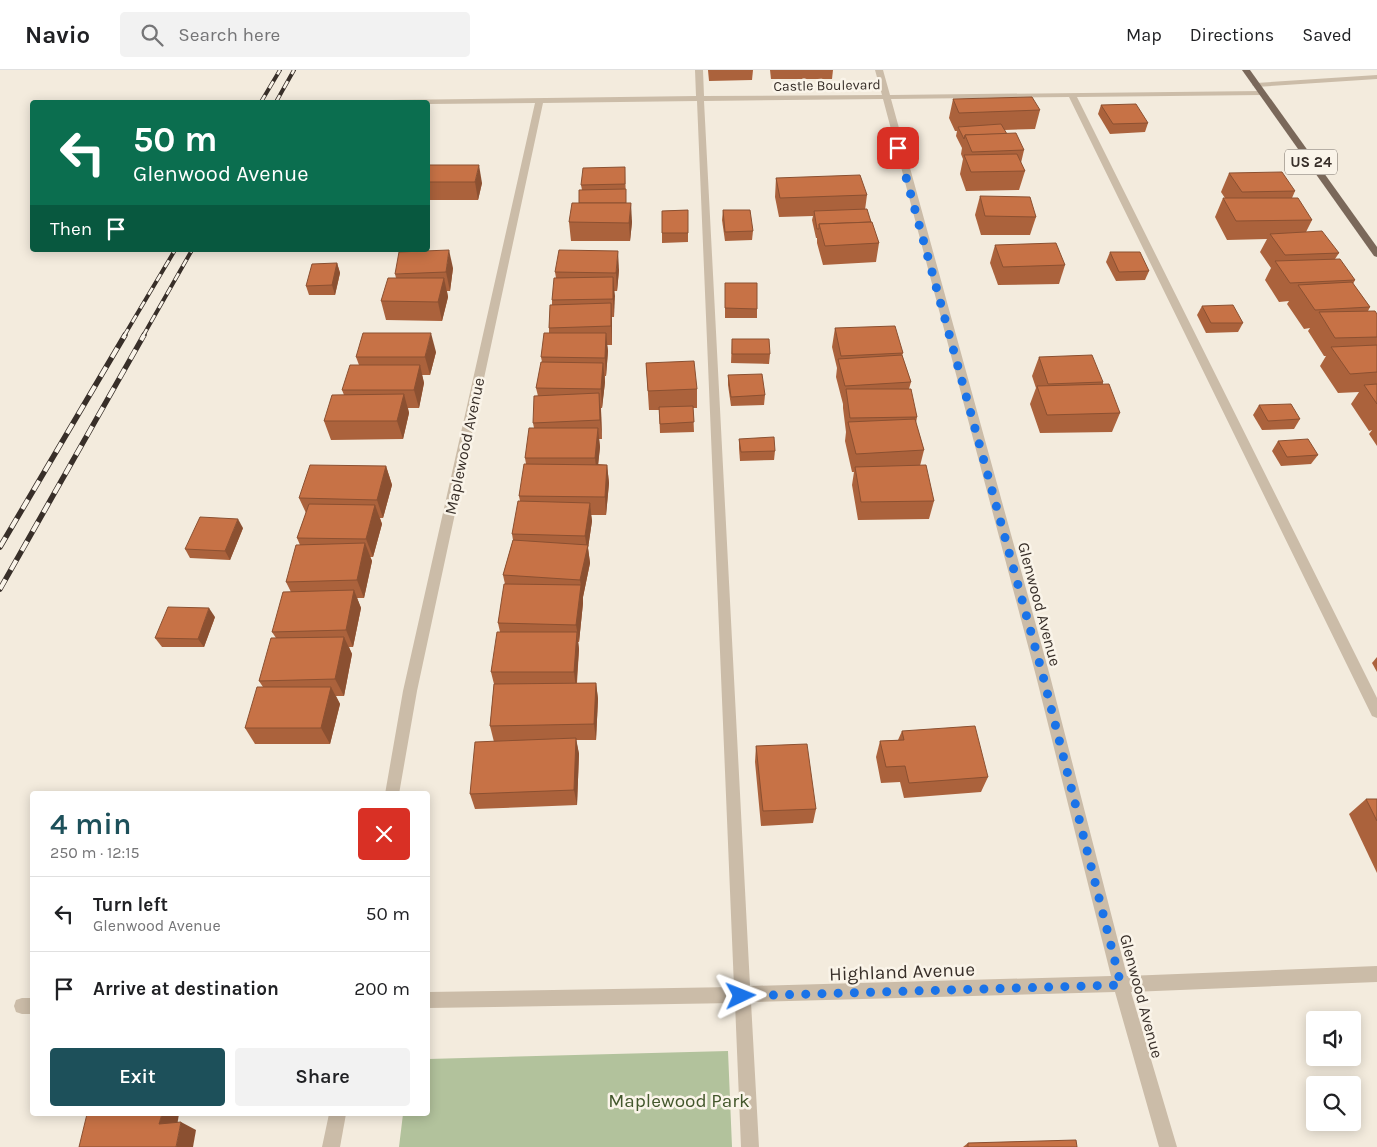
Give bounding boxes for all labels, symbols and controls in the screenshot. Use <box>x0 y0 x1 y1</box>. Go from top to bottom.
search box <box>120 12 470 57</box>
text: Navio <box>25 21 90 49</box>
icon: search <box>138 21 166 49</box>
text: Search here <box>178 24 280 46</box>
text: Map <box>1126 24 1162 46</box>
text: Directions <box>1190 24 1274 46</box>
text: Saved <box>1302 24 1352 46</box>
street label: Castle Boulevard <box>773 76 881 95</box>
text: 50 m <box>133 119 218 160</box>
icon: left <box>50 120 115 185</box>
pin <box>877 127 919 169</box>
icon: arrive <box>884 134 912 162</box>
road number: US 24 <box>1285 150 1337 174</box>
text: Glenwood Avenue <box>133 161 309 187</box>
icon: arrive <box>102 215 130 243</box>
text: Then <box>50 218 92 240</box>
street label: Maplewood Avenue <box>441 376 488 516</box>
street label: Glenwood Avenue <box>1014 540 1065 668</box>
text: 4 min <box>50 806 131 842</box>
button: close <box>358 808 410 860</box>
text: 250 m · 12:15 <box>50 843 140 862</box>
text: Turn left <box>93 894 168 916</box>
icon: left <box>50 900 78 928</box>
text: 50 m <box>366 903 410 925</box>
text: Glenwood Avenue <box>93 916 221 935</box>
street label: Glenwood Avenue <box>1116 932 1167 1060</box>
street label: Highland Avenue <box>829 958 975 986</box>
position arrow <box>714 969 766 1021</box>
icon: arrive <box>50 975 78 1003</box>
text: Arrive at destination <box>93 978 279 1000</box>
text: 200 m <box>354 978 410 1000</box>
map controls <box>1306 1011 1361 1131</box>
button: sound <box>1306 1011 1361 1066</box>
button: Exit <box>50 1048 225 1106</box>
button: Share <box>235 1048 410 1106</box>
button: search <box>1306 1076 1361 1131</box>
park label: Maplewood Park <box>608 1090 750 1112</box>

